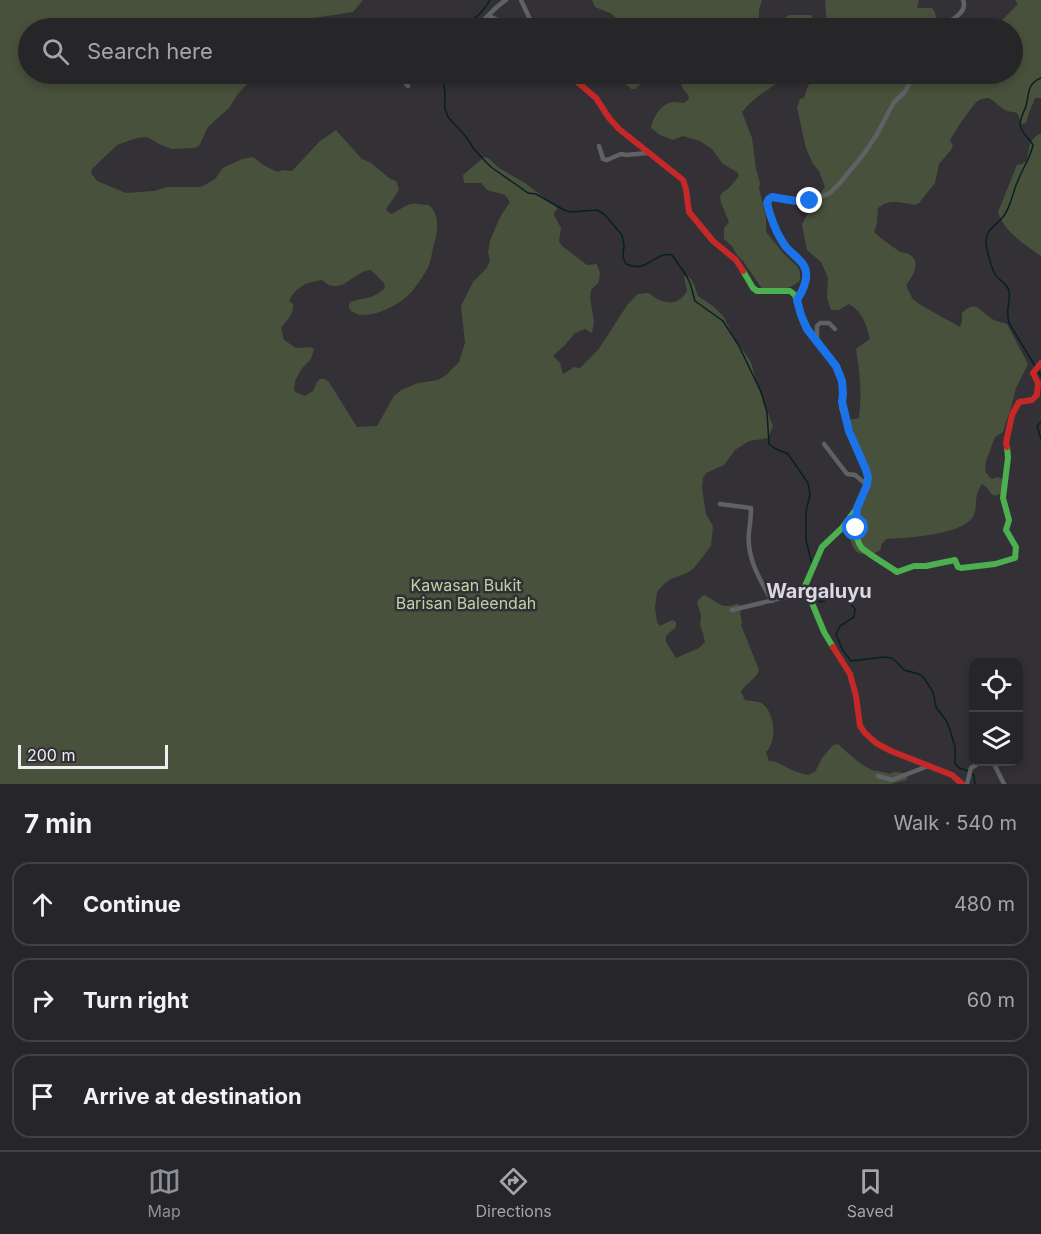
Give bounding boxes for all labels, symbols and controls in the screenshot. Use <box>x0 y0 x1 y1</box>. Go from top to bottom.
search box <box>18 18 1023 84</box>
icon: search <box>39 35 72 68</box>
text: Search here <box>87 38 213 64</box>
route end <box>796 187 822 213</box>
route start <box>842 514 868 540</box>
park label: Kawasan Bukit Barisan Baleendah <box>396 575 536 613</box>
district label: Wargaluyu <box>766 579 872 603</box>
map controls <box>969 658 1023 766</box>
button: locate <box>969 658 1023 712</box>
button: layers <box>969 712 1023 766</box>
scale bar <box>18 742 168 770</box>
text: 200 m <box>27 745 75 765</box>
text: 7 min <box>24 808 92 839</box>
text: Walk · 540 m <box>893 811 1017 835</box>
icon: ahead <box>26 888 59 921</box>
text: Continue <box>83 891 181 917</box>
text: 480 m <box>954 892 1015 916</box>
icon: right <box>26 984 59 1017</box>
text: Turn right <box>83 987 189 1013</box>
text: 60 m <box>967 988 1015 1012</box>
icon: arrive <box>26 1080 59 1113</box>
text: Arrive at destination <box>83 1083 302 1109</box>
tab: Map <box>147 1165 181 1221</box>
tab: Directions <box>476 1165 552 1221</box>
tab: Saved <box>847 1165 894 1221</box>

